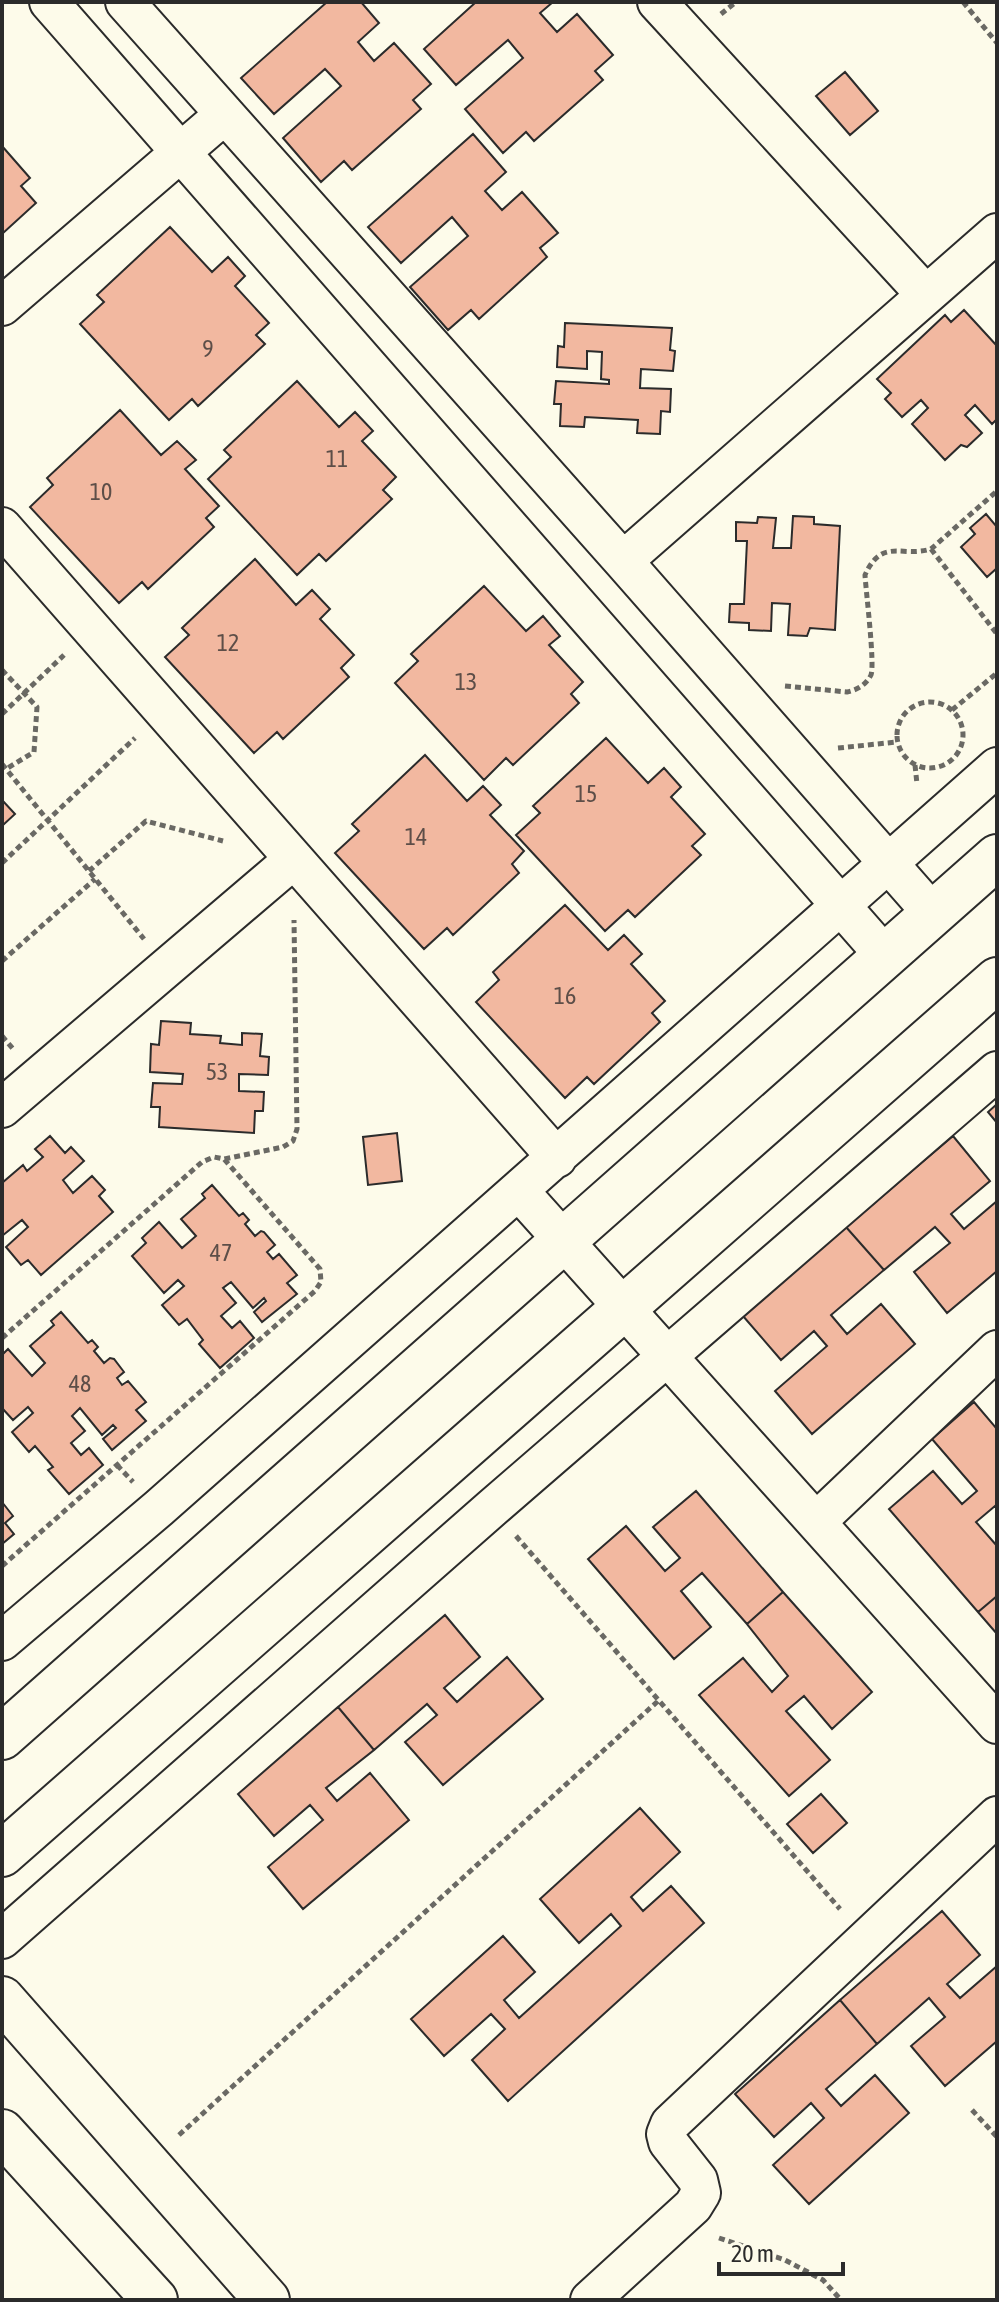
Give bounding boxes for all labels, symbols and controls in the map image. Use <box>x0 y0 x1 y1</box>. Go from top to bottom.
house number: 9 <box>202 335 214 362</box>
house number: 11 <box>326 445 348 472</box>
house number: 10 <box>90 478 112 505</box>
house number: 12 <box>217 629 239 656</box>
house number: 13 <box>455 668 477 695</box>
house number: 15 <box>575 780 597 807</box>
house number: 14 <box>405 823 427 850</box>
house number: 16 <box>554 982 576 1009</box>
house number: 53 <box>206 1058 228 1085</box>
house number: 47 <box>210 1239 232 1266</box>
house number: 48 <box>69 1370 91 1397</box>
scale bar <box>719 2226 843 2276</box>
text: 20 m <box>731 2240 774 2267</box>

